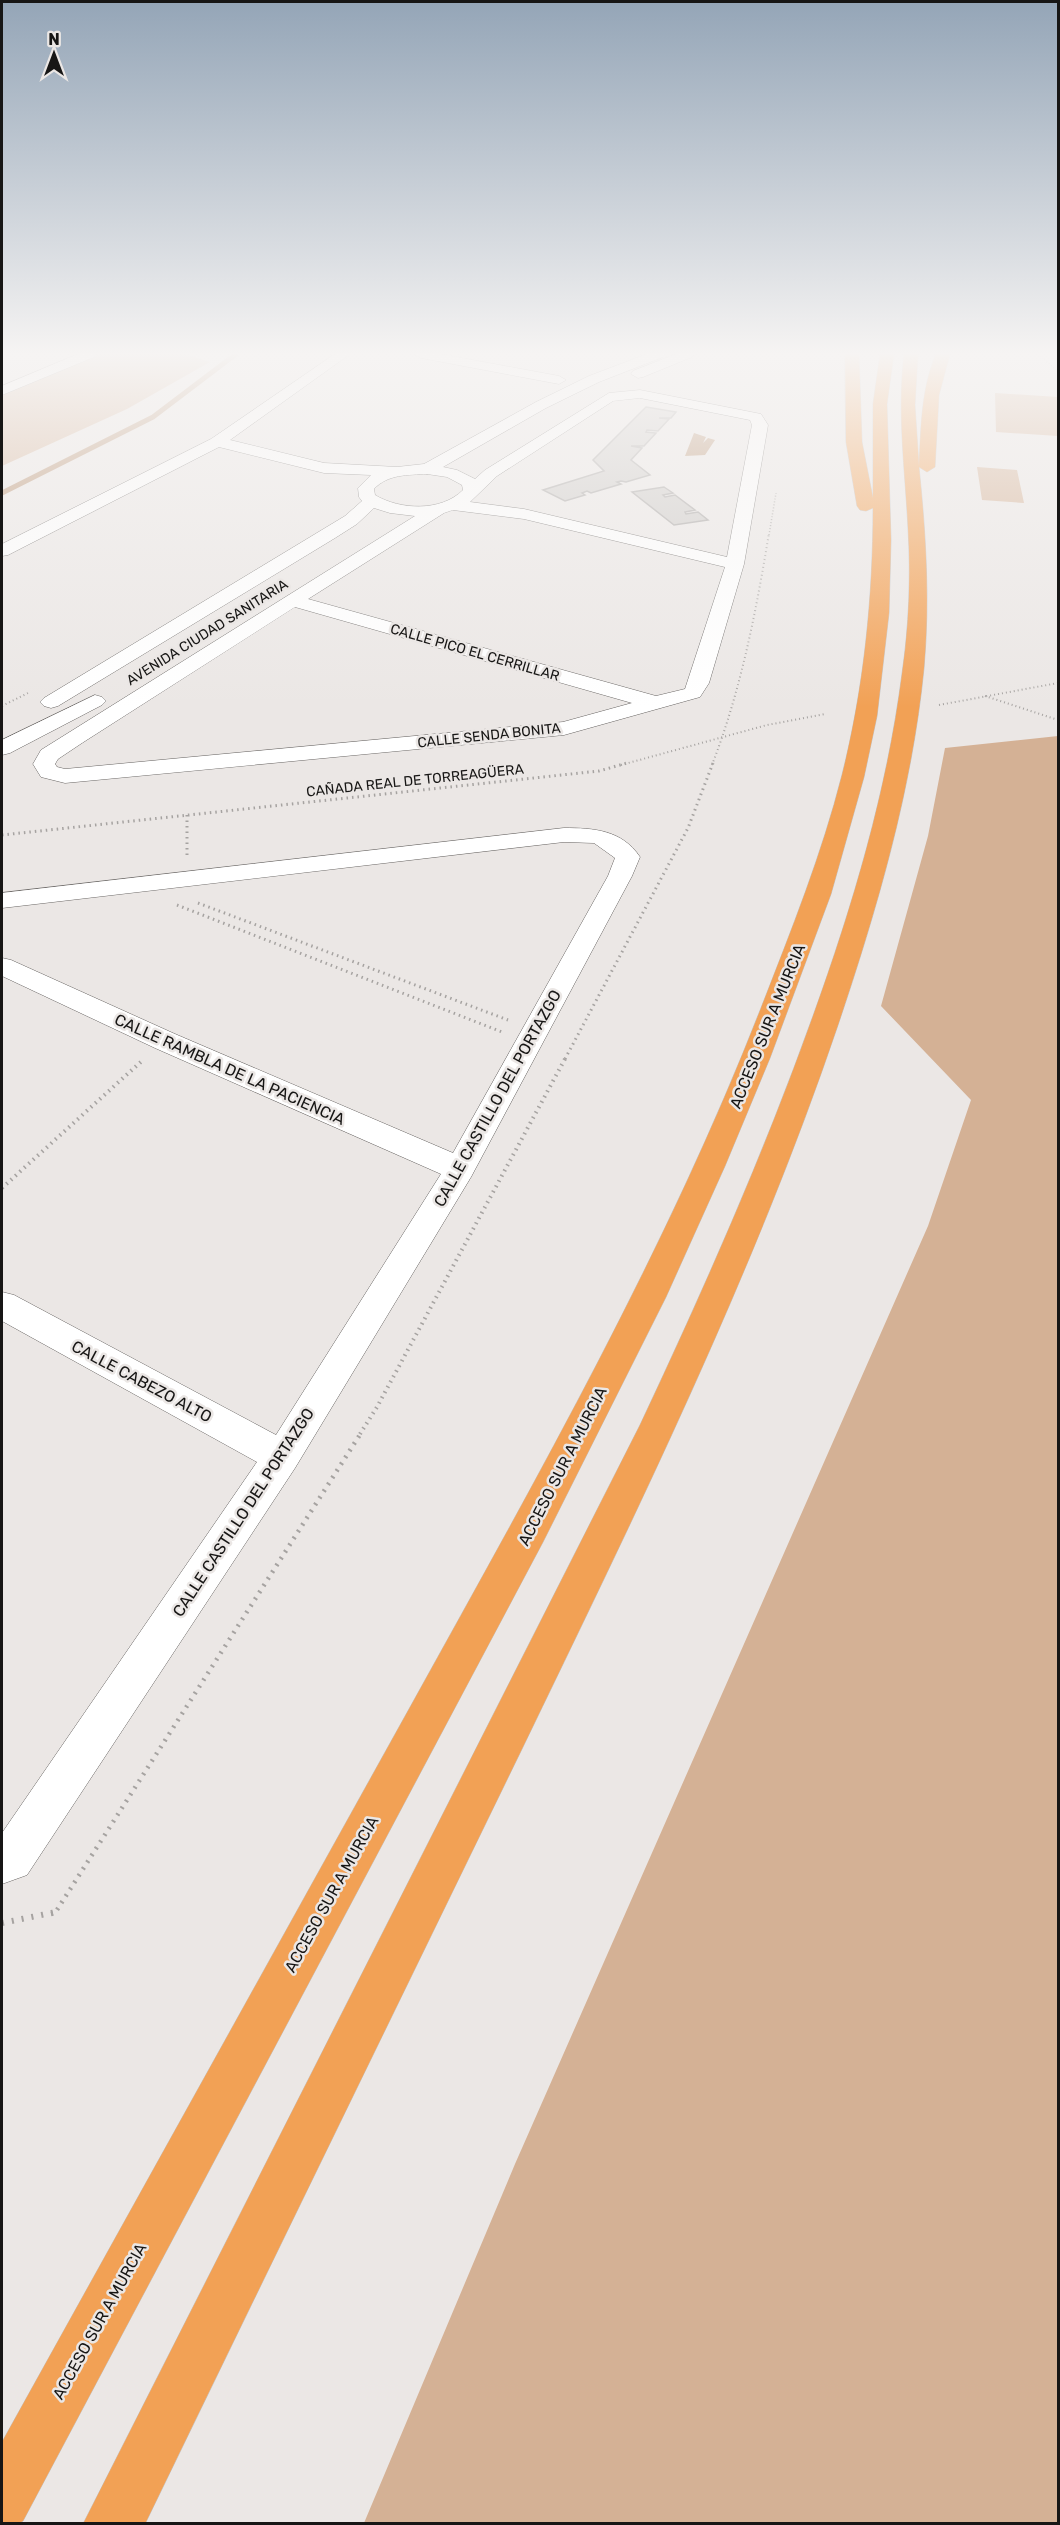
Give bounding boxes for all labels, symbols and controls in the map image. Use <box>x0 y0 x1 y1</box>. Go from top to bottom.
north arrow <box>24 24 84 84</box>
text: N <box>48 30 60 49</box>
street label: AVENIDA CIUDAD SANITARIA <box>123 575 292 689</box>
street label: CALLE PICO EL CERRILLAR <box>388 620 561 685</box>
street label: CALLE SENDA BONITA <box>417 719 562 751</box>
street label: CAÑADA REAL DE TORREAGÜERA <box>305 760 525 800</box>
street label: ACCESO SUR A MURCIA <box>726 941 809 1111</box>
street label: CALLE CASTILLO DEL PORTAZGO <box>430 987 565 1210</box>
street label: CALLE RAMBLA DE LA PACIENCIA <box>112 1010 348 1129</box>
street label: CALLE CABEZO ALTO <box>68 1336 215 1426</box>
street label: ACCESO SUR A MURCIA <box>514 1383 611 1549</box>
street label: CALLE CASTILLO DEL PORTAZGO <box>169 1404 318 1620</box>
street label: ACCESO SUR A MURCIA <box>281 1813 382 1976</box>
street label: ACCESO SUR A MURCIA <box>49 2240 150 2403</box>

